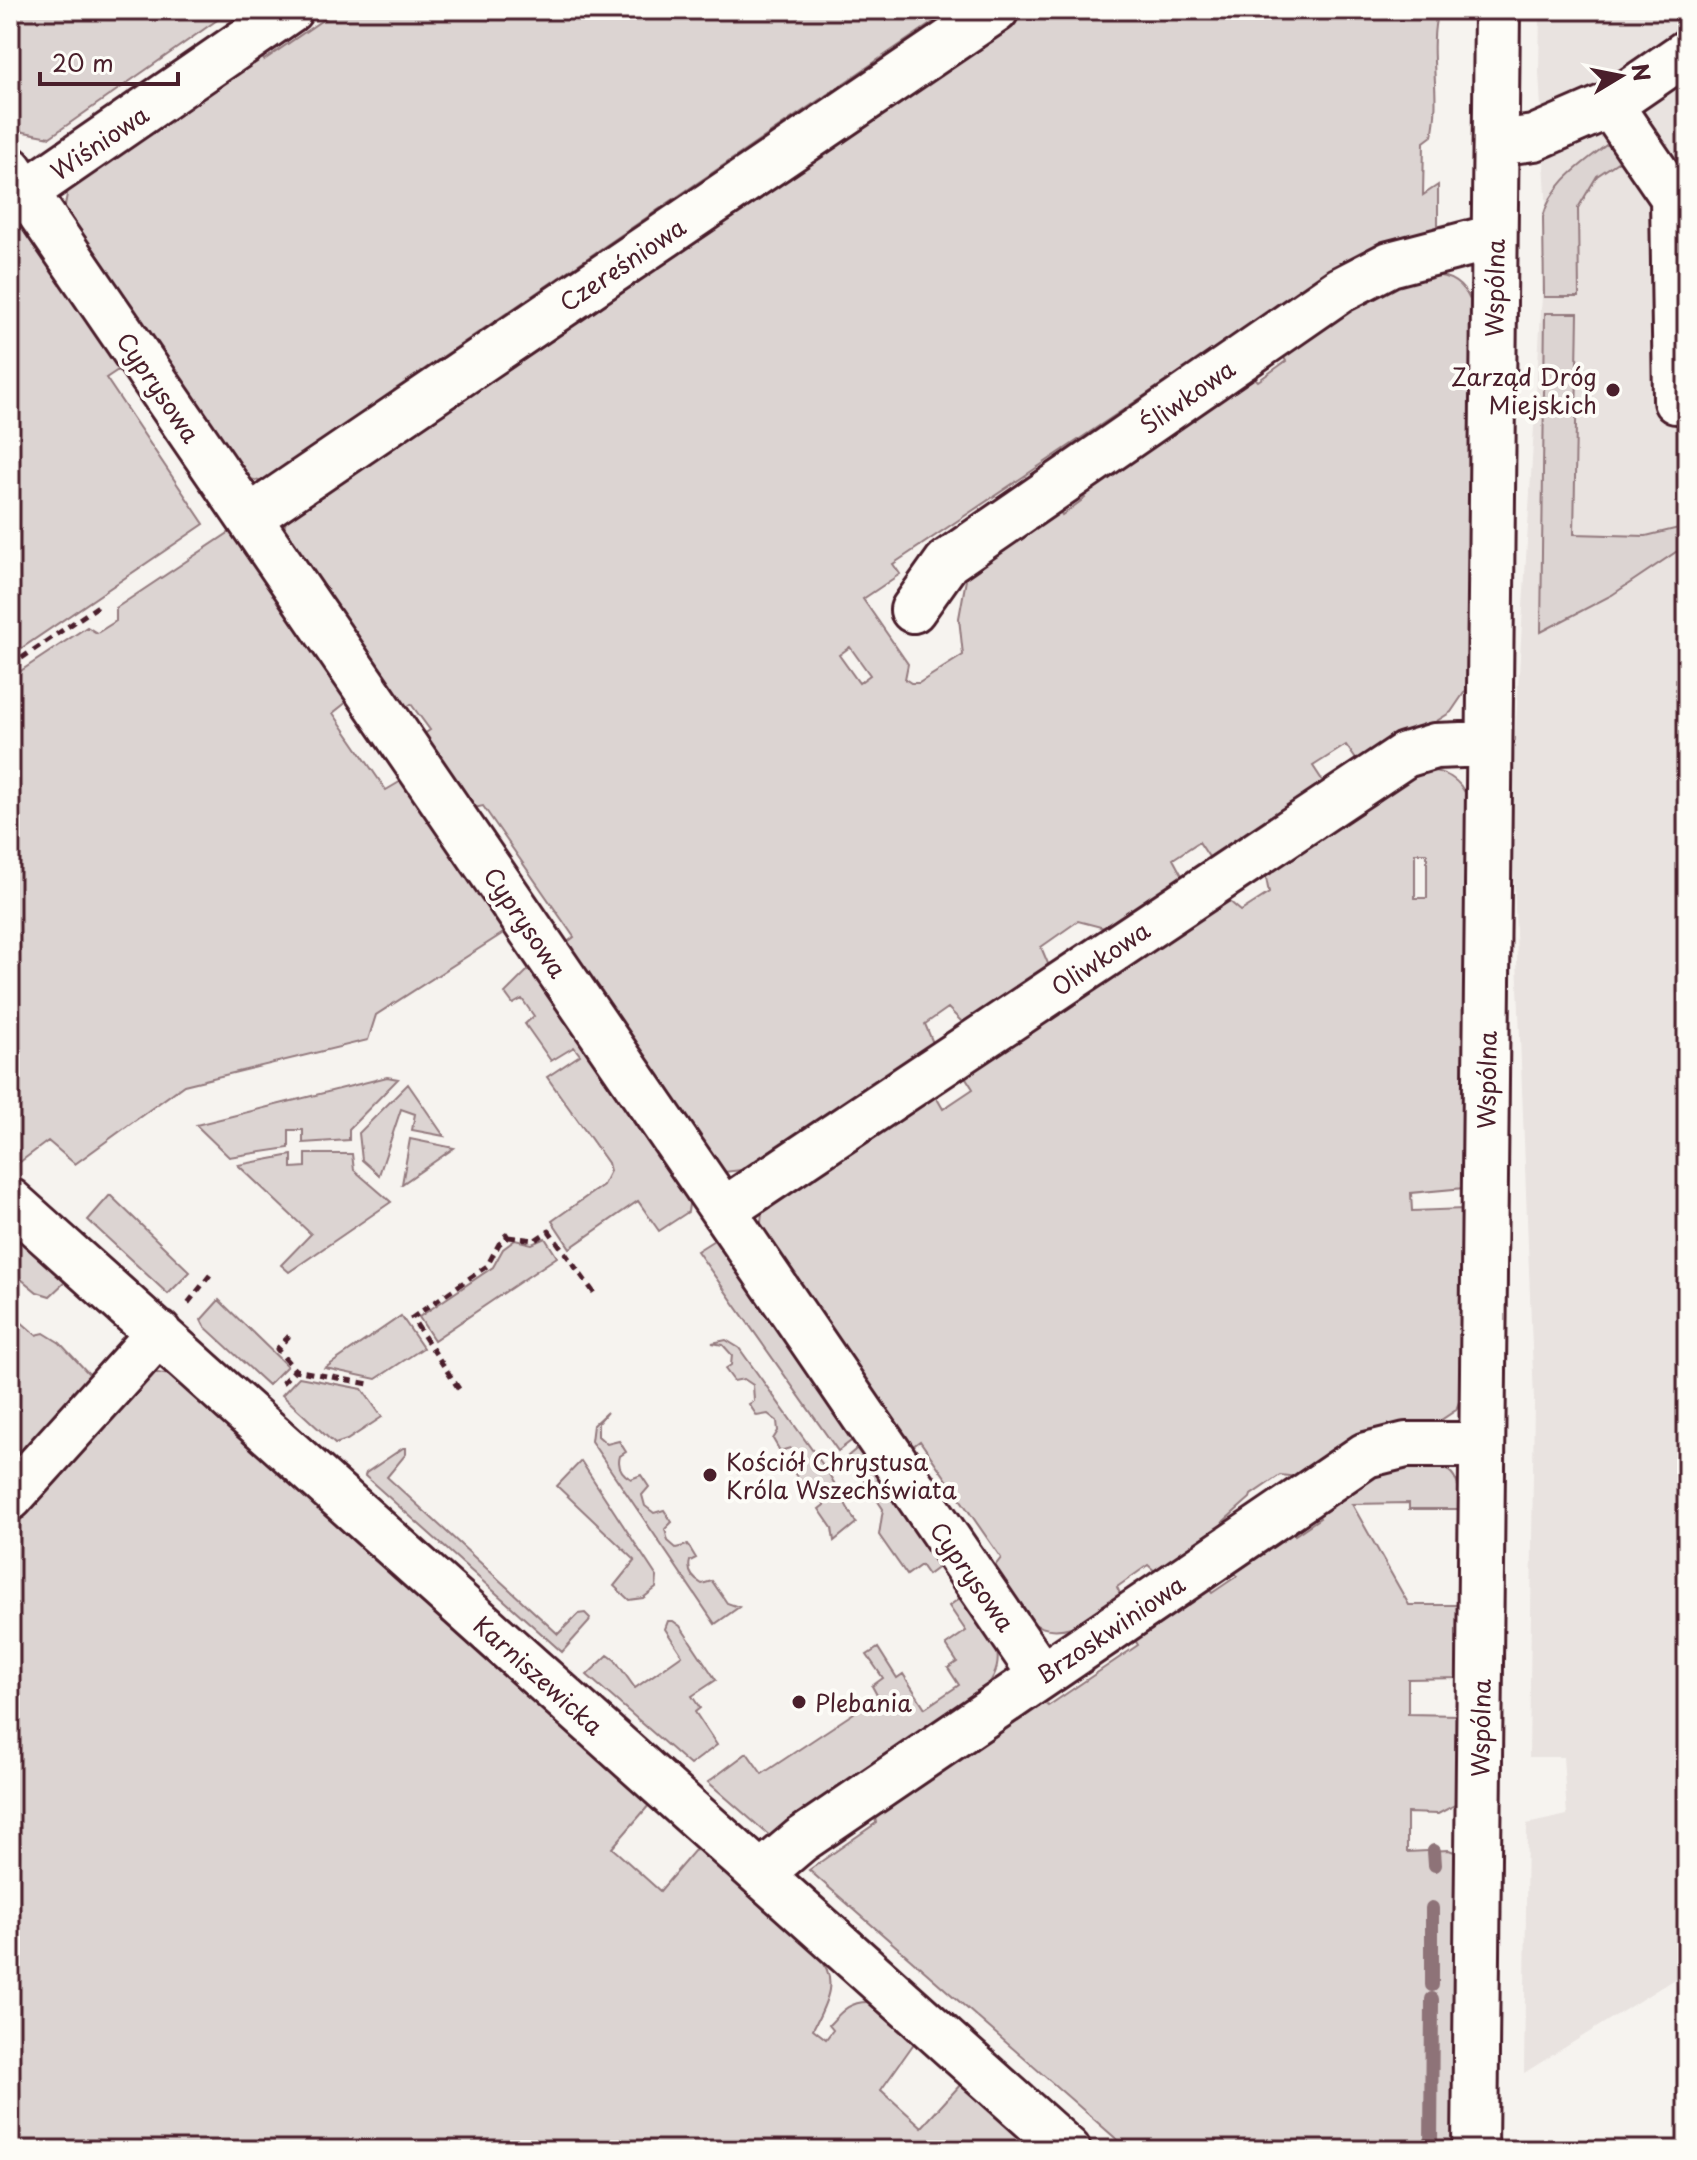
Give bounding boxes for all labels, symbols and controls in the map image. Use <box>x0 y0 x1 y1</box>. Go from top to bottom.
scale bar <box>40 36 178 86</box>
north arrow <box>1581 36 1661 116</box>
text: 20 m <box>52 44 114 80</box>
text: N <box>1624 61 1660 84</box>
street label: Wiśniowa <box>43 96 155 188</box>
street label: Czereśniowa <box>552 208 693 320</box>
street label: Wspólna <box>1475 239 1513 337</box>
street label: Cyprysowa <box>109 324 209 450</box>
street label: Śliwkowa <box>1132 350 1242 442</box>
place label: Zarząd Dróg Miejskich <box>1451 358 1597 422</box>
marker: Zarząd Dróg Miejskich <box>1604 381 1622 399</box>
street label: Cyprysowa <box>476 859 576 985</box>
street label: Oliwkowa <box>1044 912 1157 1004</box>
street label: Wspólna <box>1467 1031 1505 1129</box>
place label: Kościół Chrystusa Króla Wszechświata <box>726 1443 957 1507</box>
marker: Kościół Chrystusa Króla Wszechświata <box>701 1466 719 1484</box>
street label: Cyprysowa <box>922 1514 1024 1638</box>
street label: Brzoskwiniowa <box>1028 1566 1192 1692</box>
street label: Karniszewicka <box>466 1607 612 1743</box>
street label: Wspólna <box>1461 1679 1499 1777</box>
place label: Plebania <box>815 1684 912 1720</box>
marker: Plebania <box>790 1693 808 1711</box>

